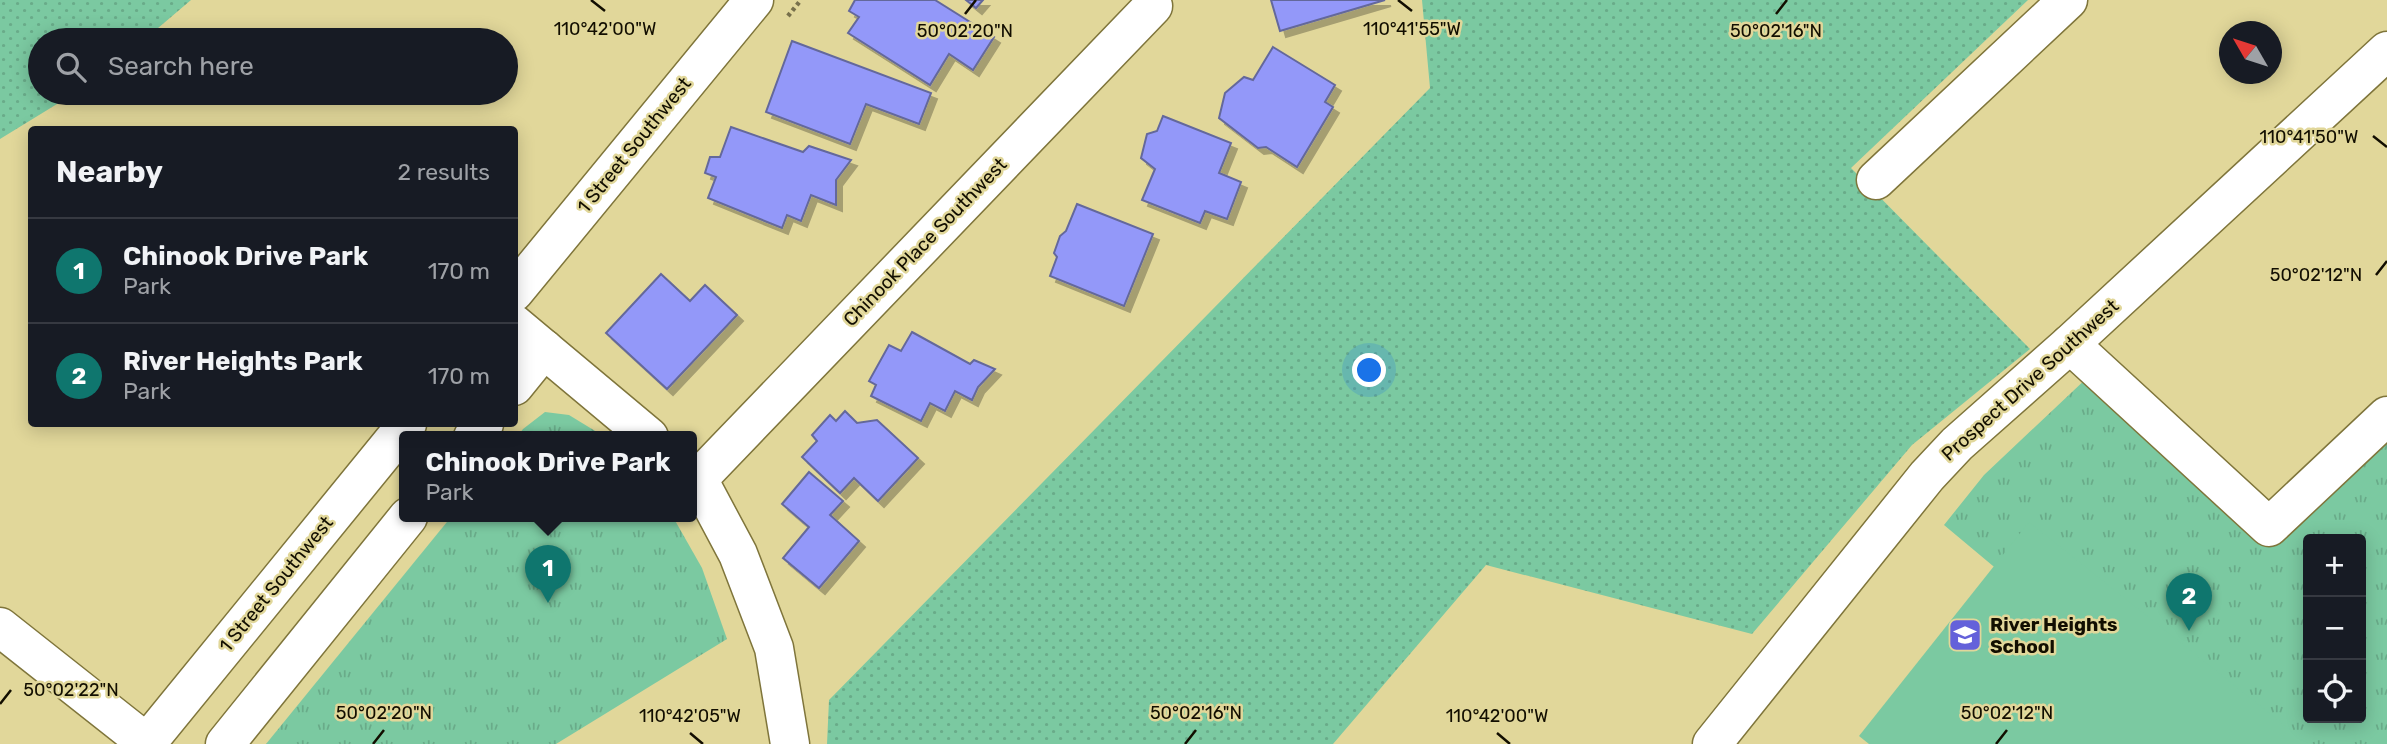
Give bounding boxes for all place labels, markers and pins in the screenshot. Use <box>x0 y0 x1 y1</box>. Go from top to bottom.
pin: 1 <box>525 545 571 603</box>
pin: 2 <box>2166 573 2212 631</box>
place label: River Heights School <box>1990 613 2118 658</box>
school or university icon: River Heights School <box>1946 616 1984 654</box>

